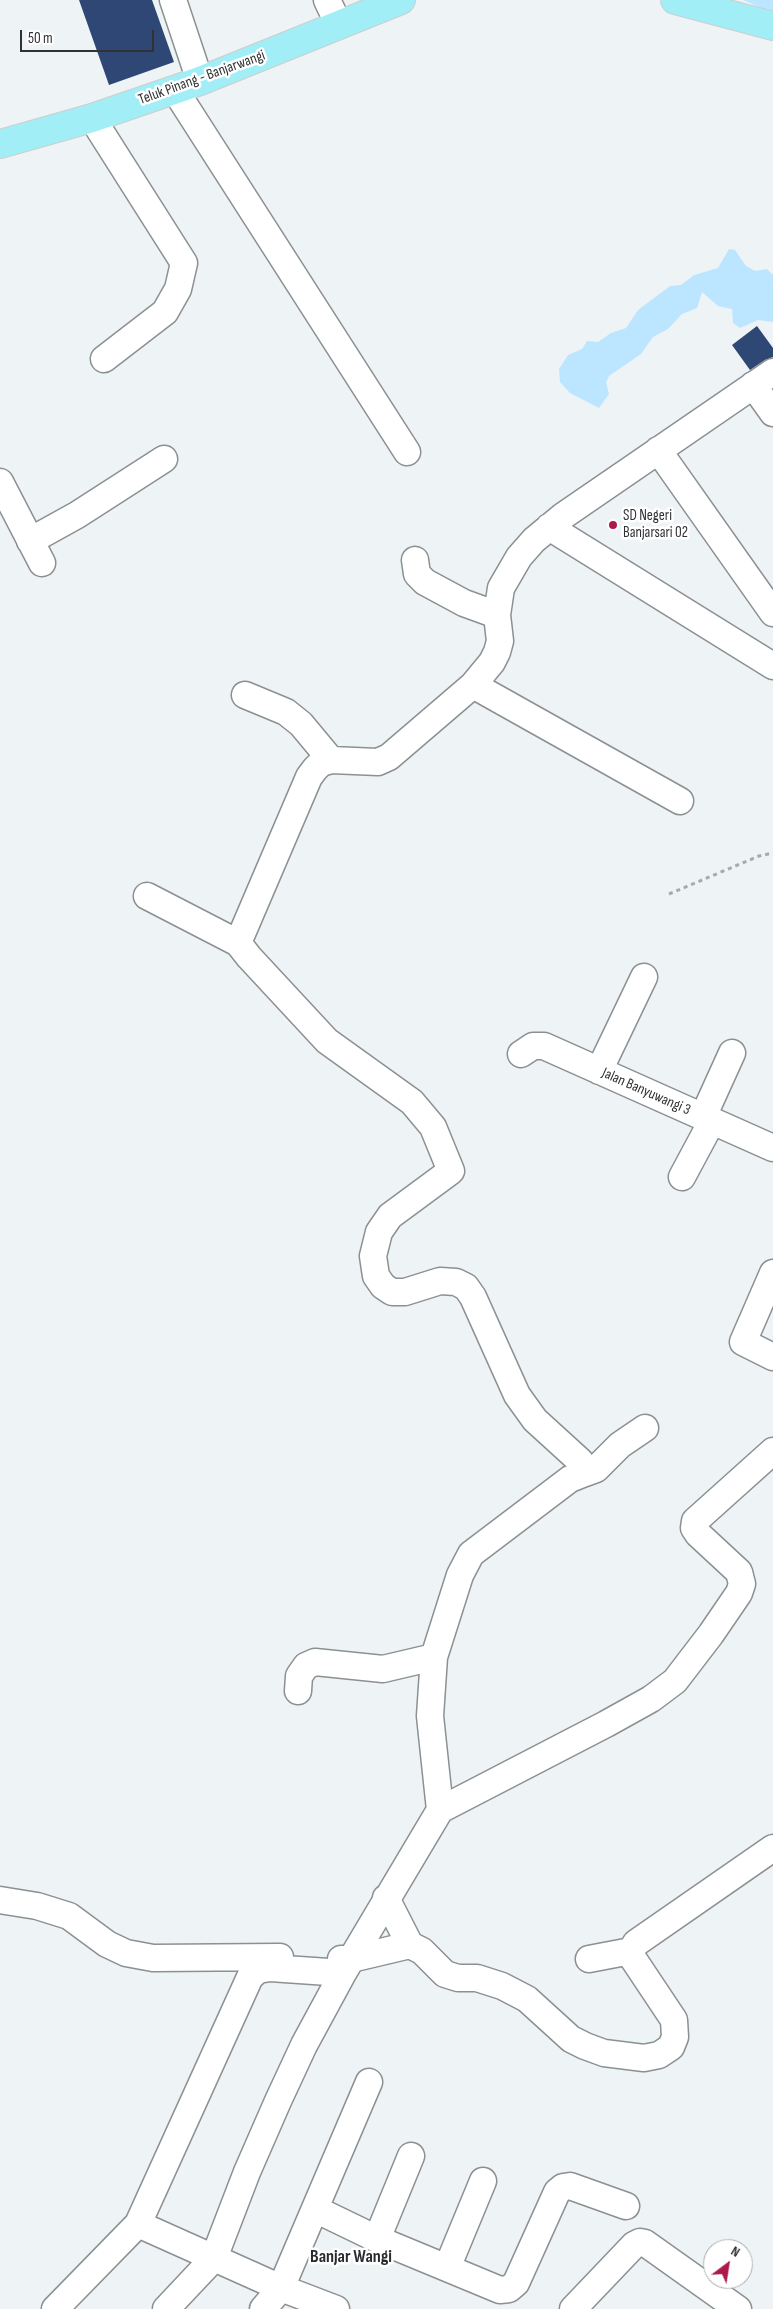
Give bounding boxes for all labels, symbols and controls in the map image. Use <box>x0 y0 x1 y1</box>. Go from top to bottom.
scale bar <box>22 20 156 52</box>
text: 50 m <box>28 29 53 48</box>
street label: Teluk Pinang - Banjarwangi <box>136 47 268 109</box>
place label: SD Negeri Banjarsari 02 <box>623 507 688 542</box>
marker: SD Negeri Banjarsari 02 <box>607 519 619 531</box>
street label: Jalan Banyuwangi 3 <box>599 1064 693 1120</box>
north arrow <box>703 2239 753 2289</box>
text: N <box>728 2242 743 2261</box>
district label: Banjar Wangi <box>310 2246 392 2268</box>

